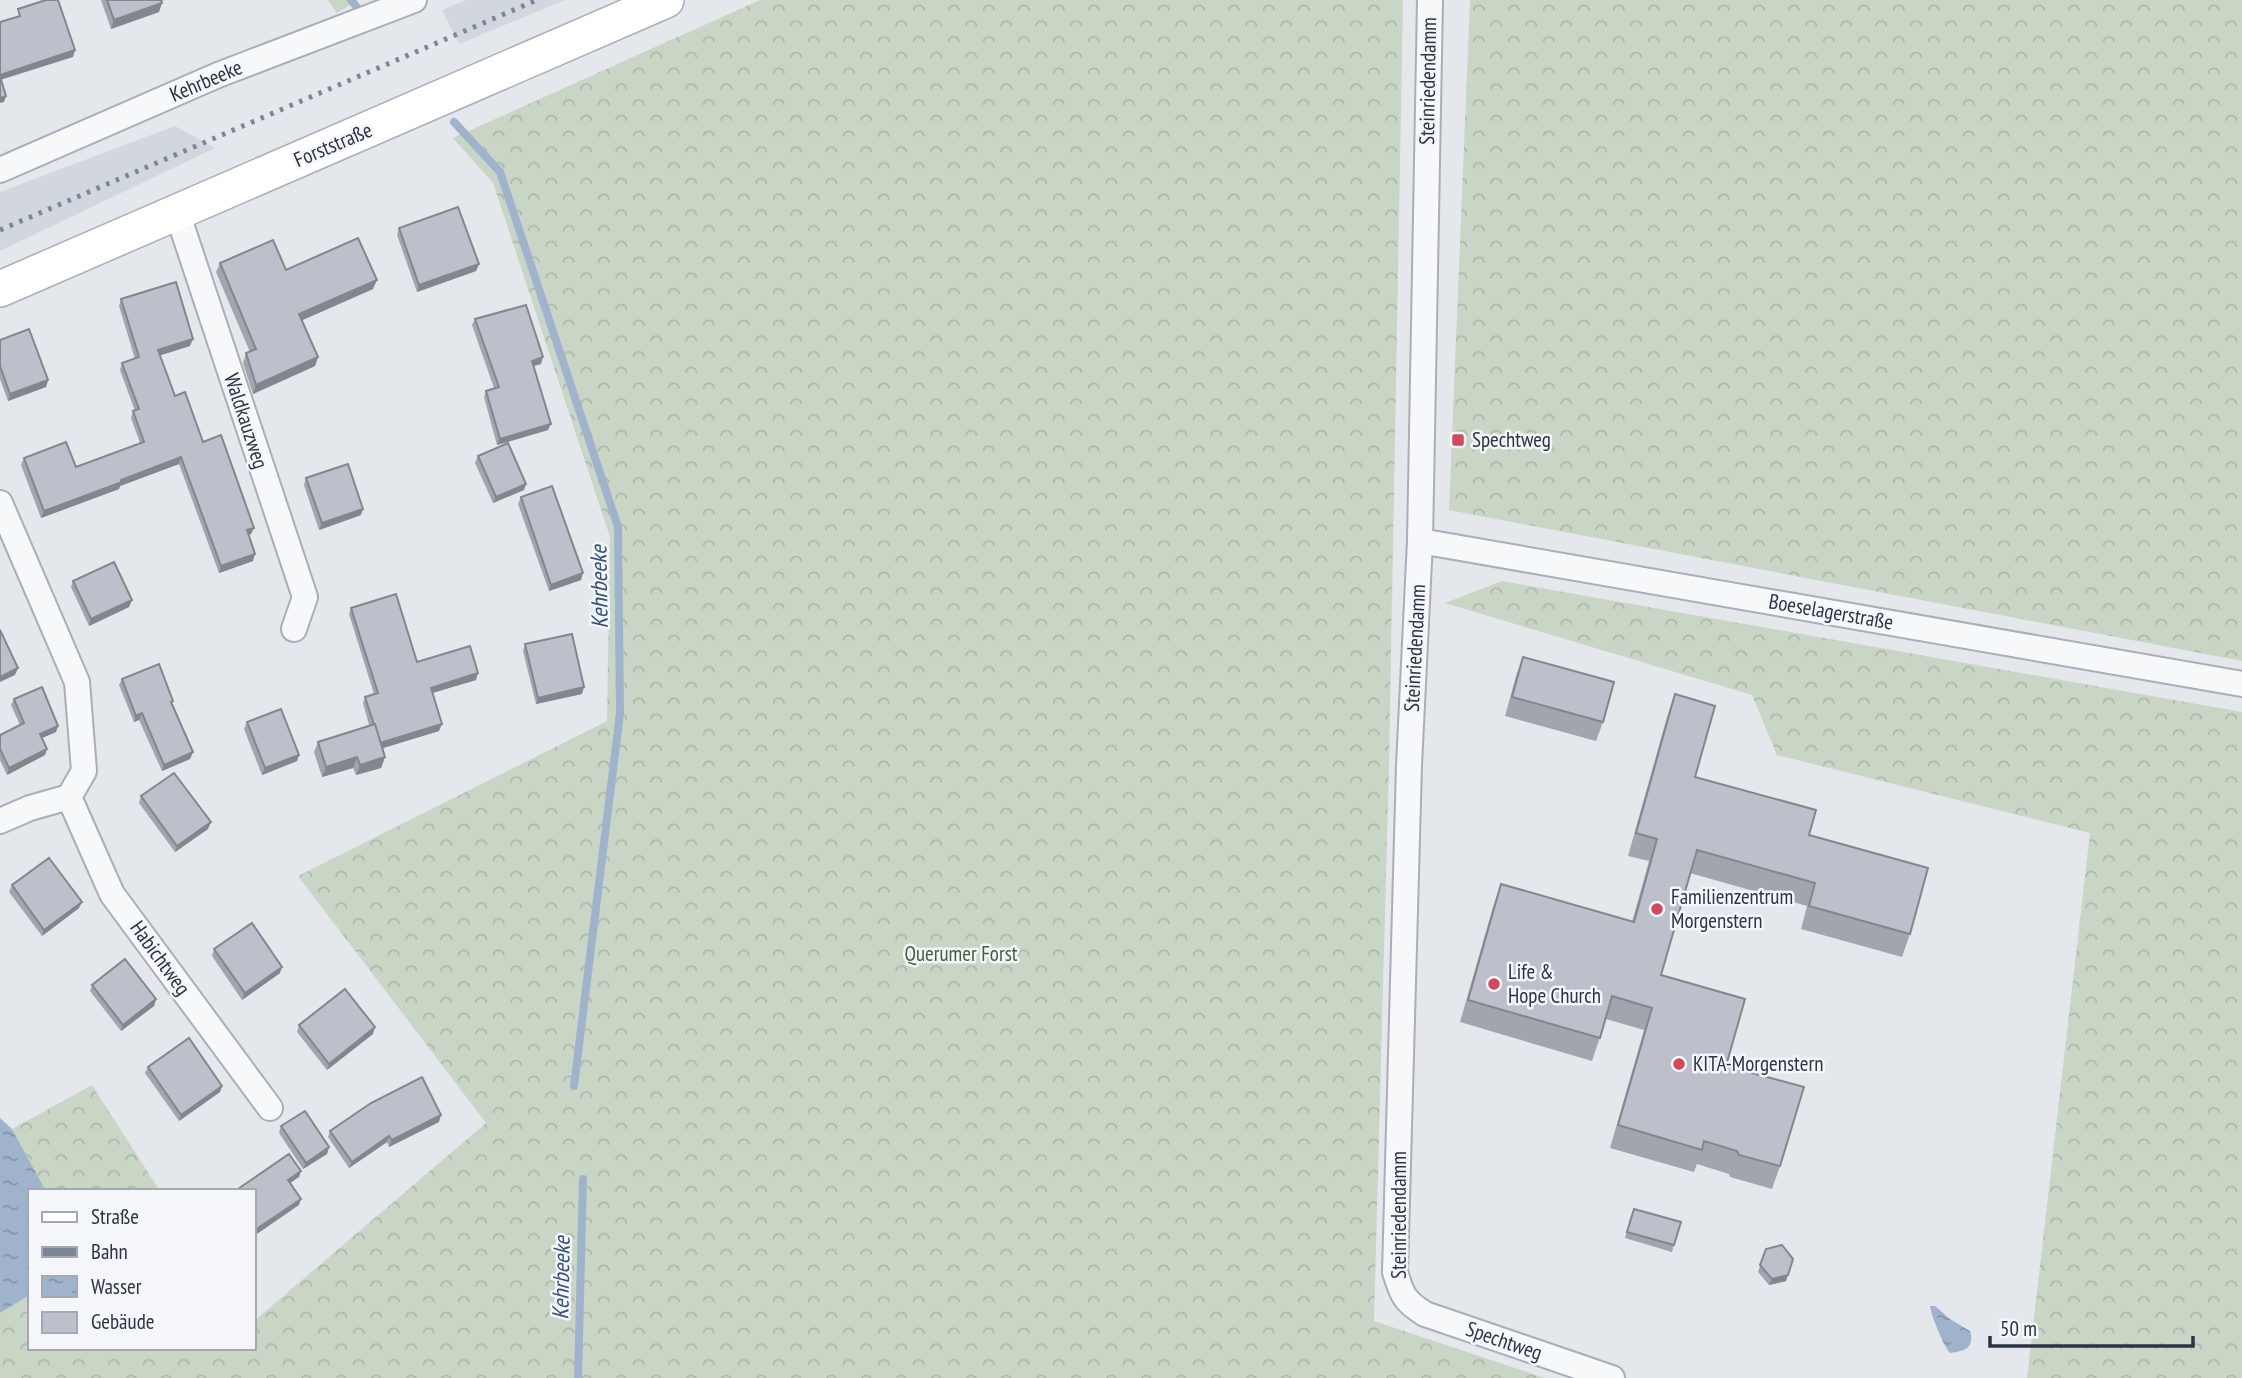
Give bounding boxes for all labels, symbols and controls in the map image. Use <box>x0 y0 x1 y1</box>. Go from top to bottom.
street label: Steinriedendamm <box>1413 17 1442 145</box>
street label: Kehrbeeke <box>166 53 246 108</box>
street label: Forststraße <box>290 116 376 173</box>
street label: Waldkauzweg <box>218 370 275 472</box>
place label: Spechtweg <box>1472 426 1551 453</box>
marker: Spechtweg <box>1450 432 1466 448</box>
water label: Kehrbeeke <box>583 544 614 629</box>
street label: Steinriedendamm <box>1398 583 1431 713</box>
street label: Boeselagerstraße <box>1767 587 1896 636</box>
place label: Familienzentrum Morgenstern <box>1671 883 1793 934</box>
marker: Familienzentrum Morgenstern <box>1649 901 1665 917</box>
street label: Habichtweg <box>124 915 196 1000</box>
park label: Querumer Forst <box>904 940 1018 967</box>
place label: Life & Hope Church <box>1508 958 1601 1009</box>
marker: Life & Hope Church <box>1486 976 1502 992</box>
place label: KITA-Morgenstern <box>1693 1050 1823 1077</box>
marker: KITA-Morgenstern <box>1671 1056 1687 1072</box>
street label: Steinriedendamm <box>1385 1151 1412 1279</box>
legend <box>28 1189 256 1350</box>
text: Straße <box>91 1203 139 1230</box>
water label: Kehrbeeke <box>545 1235 576 1320</box>
text: Bahn <box>91 1238 128 1265</box>
text: Wasser <box>91 1273 142 1300</box>
scale bar <box>1990 1304 2193 1348</box>
text: Gebäude <box>91 1308 154 1335</box>
street label: Spechtweg <box>1462 1315 1546 1366</box>
text: 50 m <box>2000 1315 2037 1342</box>

